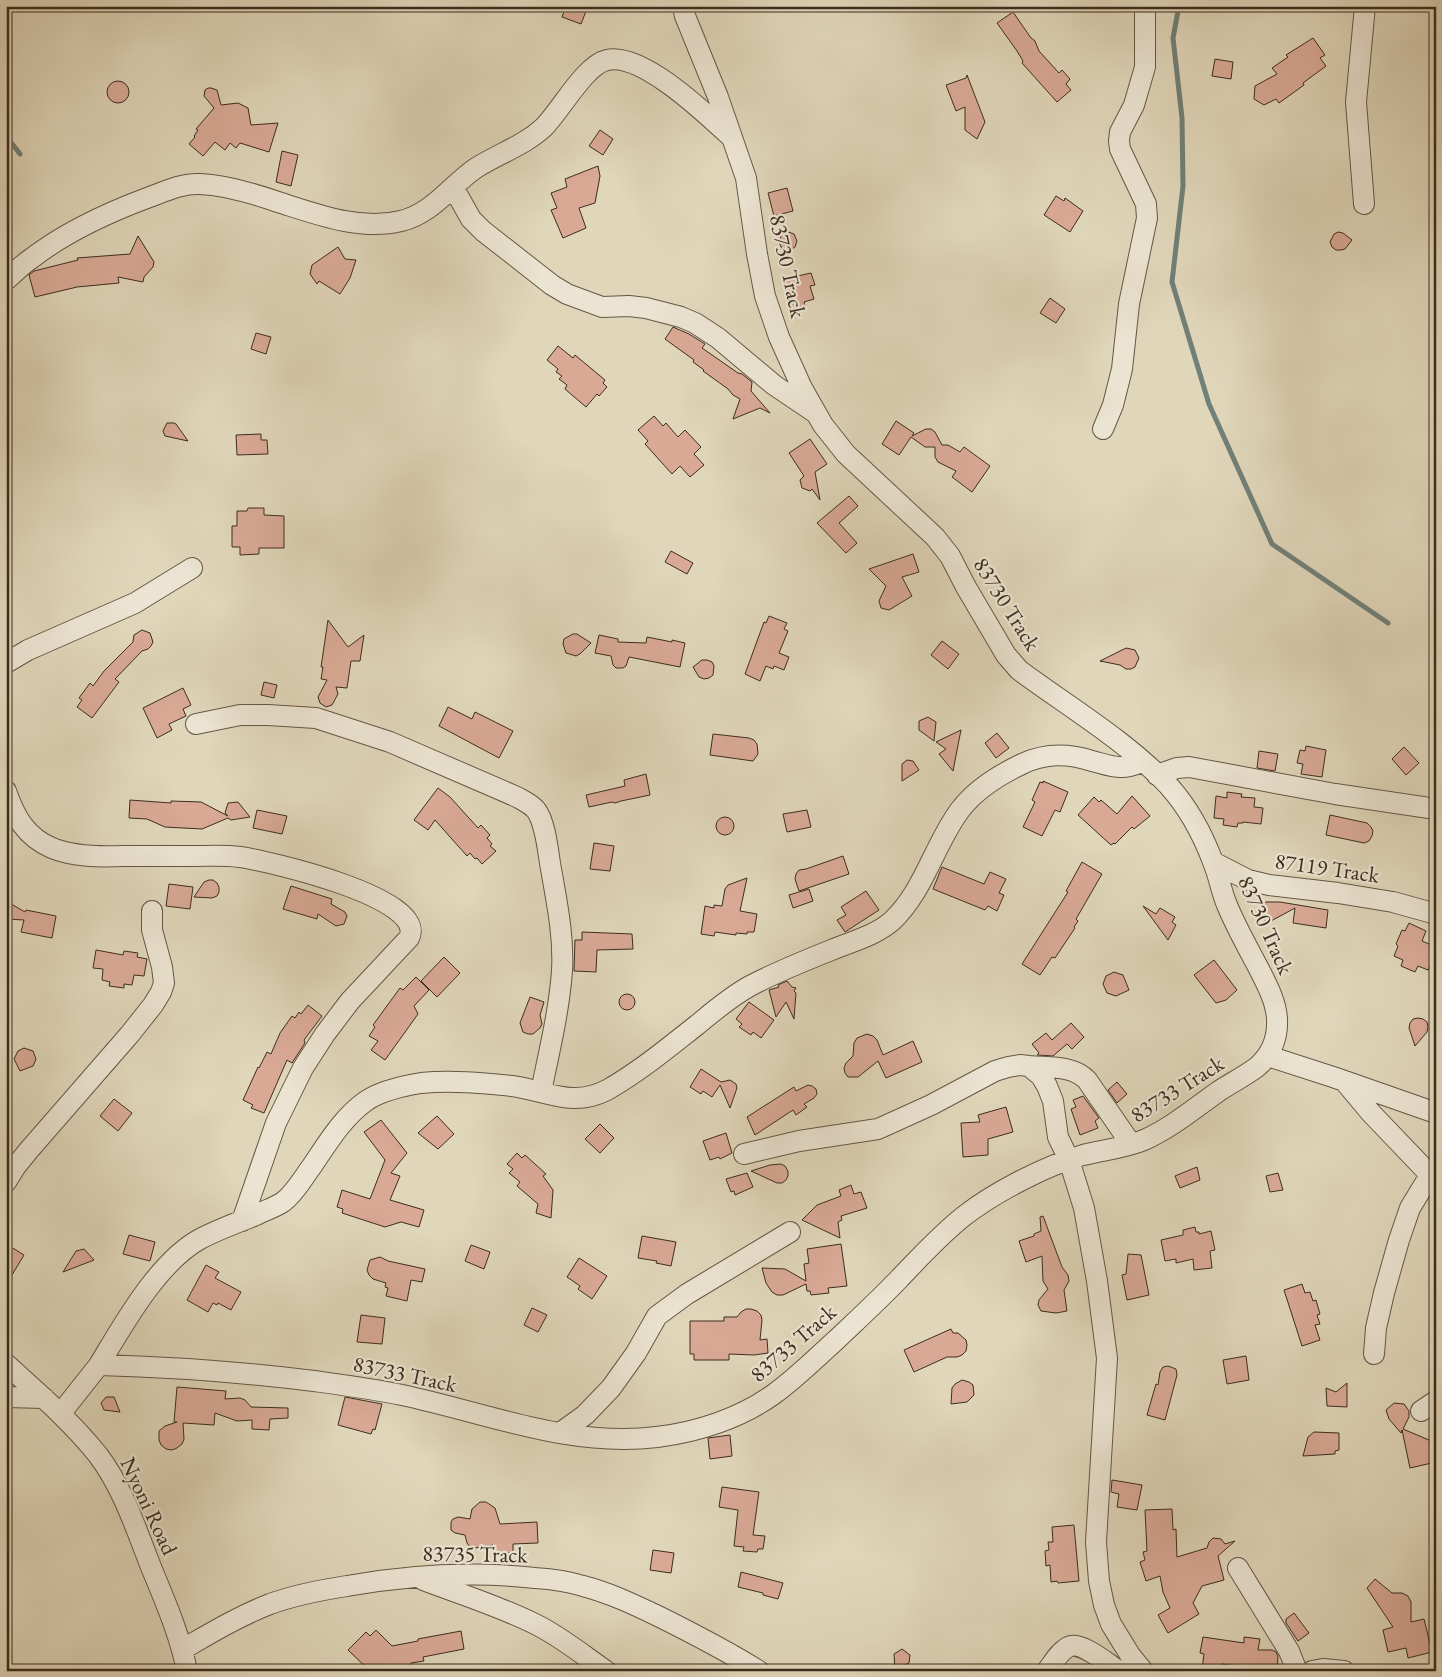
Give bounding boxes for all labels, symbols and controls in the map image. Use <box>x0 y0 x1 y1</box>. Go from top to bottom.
street label: 83730 Track <box>763 212 813 321</box>
street label: 83730 Track <box>967 552 1048 657</box>
street label: 87119 Track <box>1273 846 1382 890</box>
street label: 83730 Track <box>1231 871 1301 980</box>
street label: 83733 Track <box>1125 1048 1230 1129</box>
street label: 83733 Track <box>744 1297 843 1388</box>
street label: 83733 Track <box>351 1349 460 1399</box>
street label: Nyoni Road <box>114 1452 185 1560</box>
street label: 83735 Track <box>422 1539 528 1569</box>

